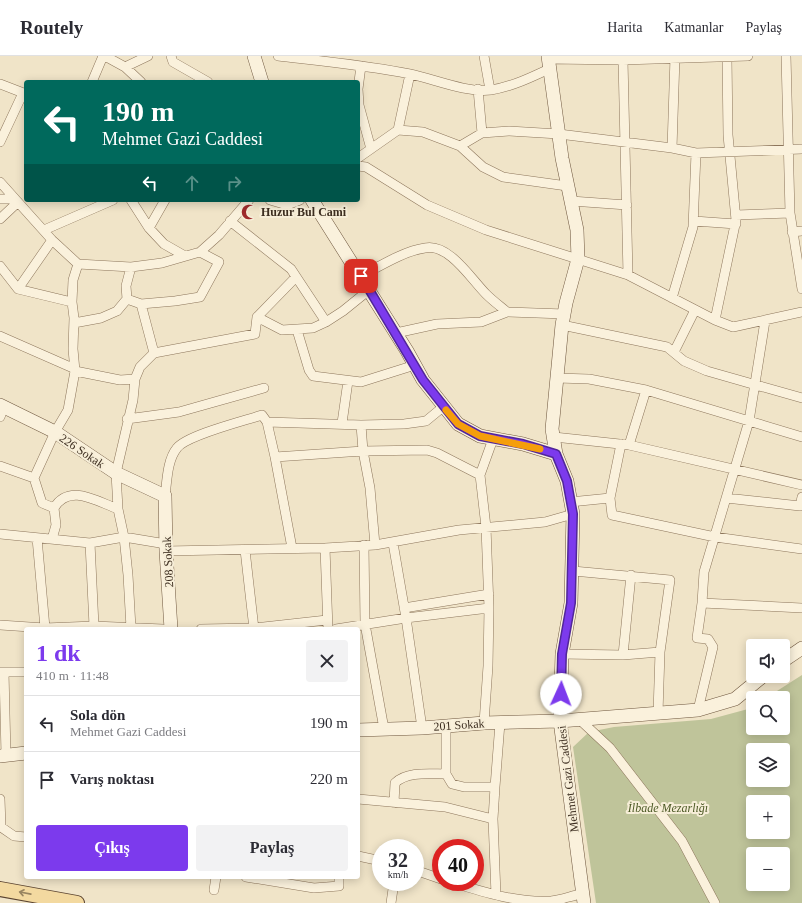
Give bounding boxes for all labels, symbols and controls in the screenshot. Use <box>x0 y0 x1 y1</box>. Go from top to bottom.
text: Routely <box>20 17 83 38</box>
text: Harita <box>607 20 642 35</box>
text: Katmanlar <box>664 20 723 35</box>
text: Paylaş <box>745 20 782 35</box>
icon: left <box>36 96 88 148</box>
text: 190 m <box>102 96 174 127</box>
text: Mehmet Gazi Caddesi <box>102 129 263 149</box>
icon: left <box>139 172 161 194</box>
icon: ahead <box>181 172 203 194</box>
icon: right <box>223 172 245 194</box>
mosque icon: Huzur Bul Cami <box>240 203 258 221</box>
place label: Huzur Bul Cami <box>261 205 347 219</box>
pin <box>344 259 378 293</box>
icon: arrive <box>350 265 372 287</box>
street label: 226 Sokak <box>57 431 107 471</box>
street label: 208 Sokak <box>160 536 176 588</box>
map controls <box>746 639 790 891</box>
button: sound <box>746 639 790 683</box>
text: 1 dk <box>36 640 81 666</box>
button: close <box>306 640 348 682</box>
text: 410 m · 11:48 <box>36 668 109 683</box>
position arrow <box>540 673 582 715</box>
button: search <box>746 691 790 735</box>
text: Sola dön <box>70 707 125 723</box>
icon: left <box>36 713 58 735</box>
text: 190 m <box>310 715 348 731</box>
street label: 201 Sokak <box>433 716 485 734</box>
text: Mehmet Gazi Caddesi <box>70 724 186 739</box>
street label: Mehmet Gazi Caddesi <box>554 724 581 833</box>
button: layers <box>746 743 790 787</box>
icon: arrive <box>36 769 58 791</box>
text: Varış noktası <box>70 771 154 787</box>
text: 220 m <box>310 771 348 787</box>
button: + <box>746 795 790 839</box>
park label: İlbade Mezarlığı <box>627 801 708 815</box>
button: Çıkış <box>36 825 188 871</box>
button: Paylaş <box>196 825 348 871</box>
speed limit sign: 40 <box>432 839 484 891</box>
button: − <box>746 847 790 891</box>
text: 32 <box>388 849 408 871</box>
text: km/h <box>388 869 408 880</box>
one-way arrow <box>18 889 31 897</box>

